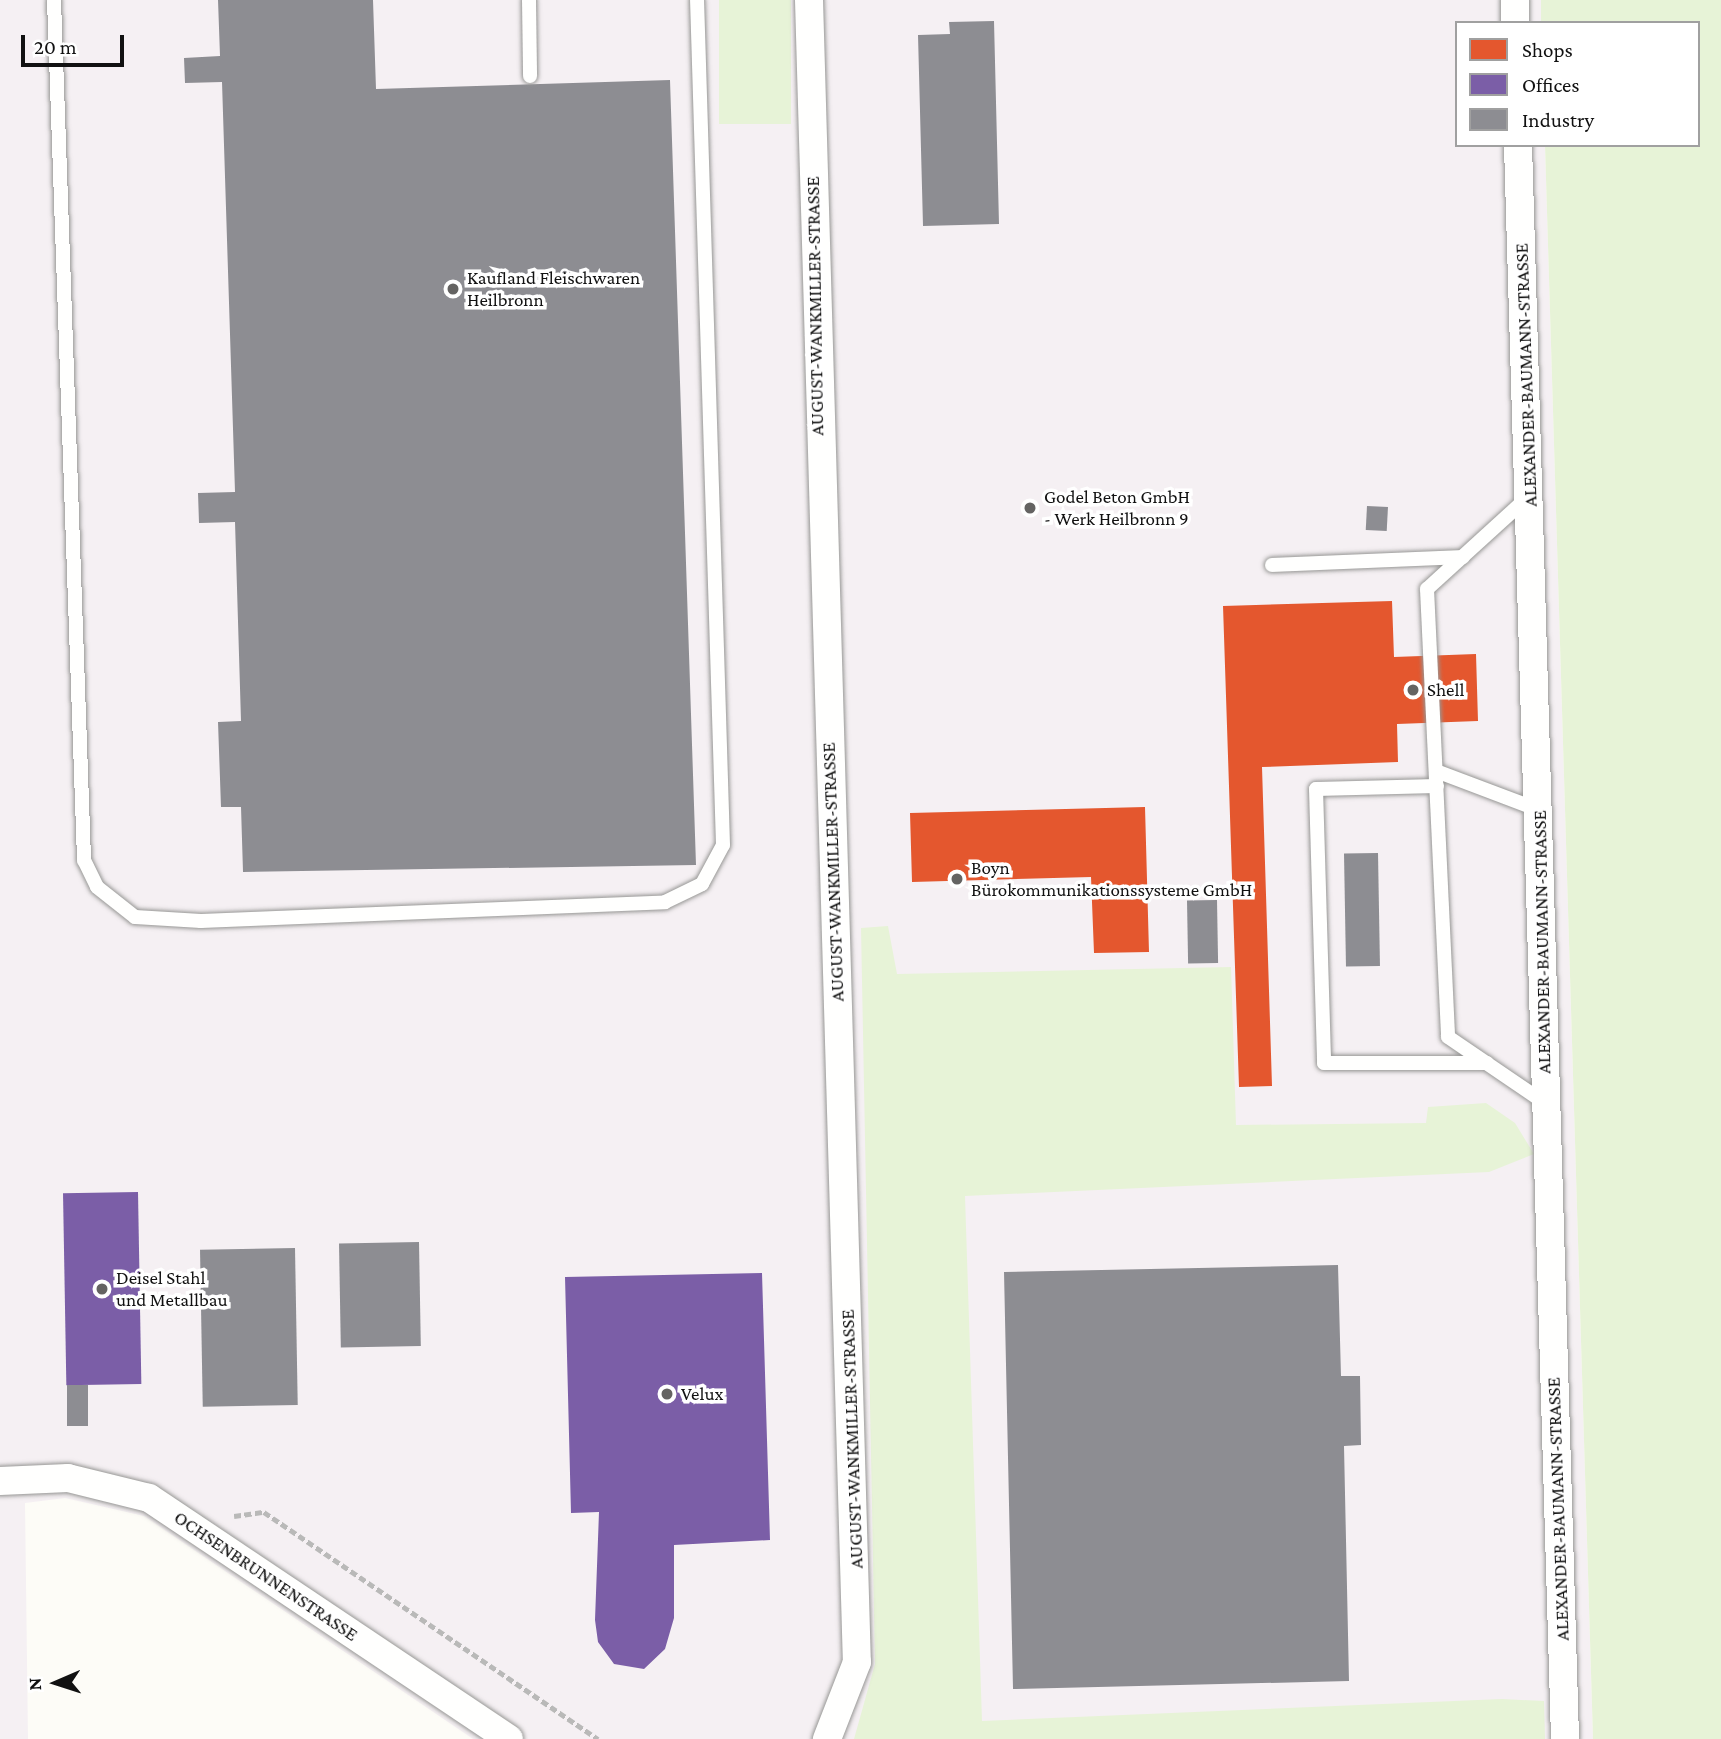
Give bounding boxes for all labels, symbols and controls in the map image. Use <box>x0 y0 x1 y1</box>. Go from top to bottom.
scale bar <box>24 21 128 65</box>
legend <box>1455 21 1700 147</box>
text: 20 m <box>34 35 77 59</box>
text: Shops <box>1522 38 1573 62</box>
text: Offices <box>1522 73 1580 97</box>
text: Industry <box>1522 108 1594 132</box>
street label: AUGUST-WANKMILLER-STRASSE <box>801 176 829 436</box>
street label: ALEXANDER-BAUMANN-STRASSE <box>1510 243 1542 507</box>
place label: Kaufland Fleischwaren Heilbronn <box>467 267 640 311</box>
marker: Kaufland Fleischwaren Heilbronn <box>445 281 461 297</box>
place label: Godel Beton GmbH - Werk Heilbronn 9 <box>1044 486 1190 530</box>
marker: Godel Beton GmbH - Werk Heilbronn 9 <box>1022 500 1038 516</box>
place label: Shell <box>1427 679 1464 701</box>
marker: Shell <box>1405 682 1421 698</box>
street label: AUGUST-WANKMILLER-STRASSE <box>817 742 849 1002</box>
street label: ALEXANDER-BAUMANN-STRASSE <box>1528 810 1556 1074</box>
place label: Boyn Bürokommunikationssysteme GmbH <box>971 857 1252 901</box>
marker: Boyn Bürokommunikationssysteme GmbH <box>949 871 965 887</box>
place label: Deisel Stahl und Metallbau <box>116 1267 228 1311</box>
marker: Deisel Stahl und Metallbau <box>94 1281 110 1297</box>
street label: AUGUST-WANKMILLER-STRASSE <box>836 1309 868 1569</box>
street label: ALEXANDER-BAUMANN-STRASSE <box>1542 1377 1574 1641</box>
place label: Velux <box>681 1383 723 1405</box>
marker: Velux <box>659 1386 675 1402</box>
street label: OCHSENBRUNNENSTRASSE <box>170 1506 362 1646</box>
north arrow <box>21 1648 91 1718</box>
text: N <box>24 1677 45 1691</box>

